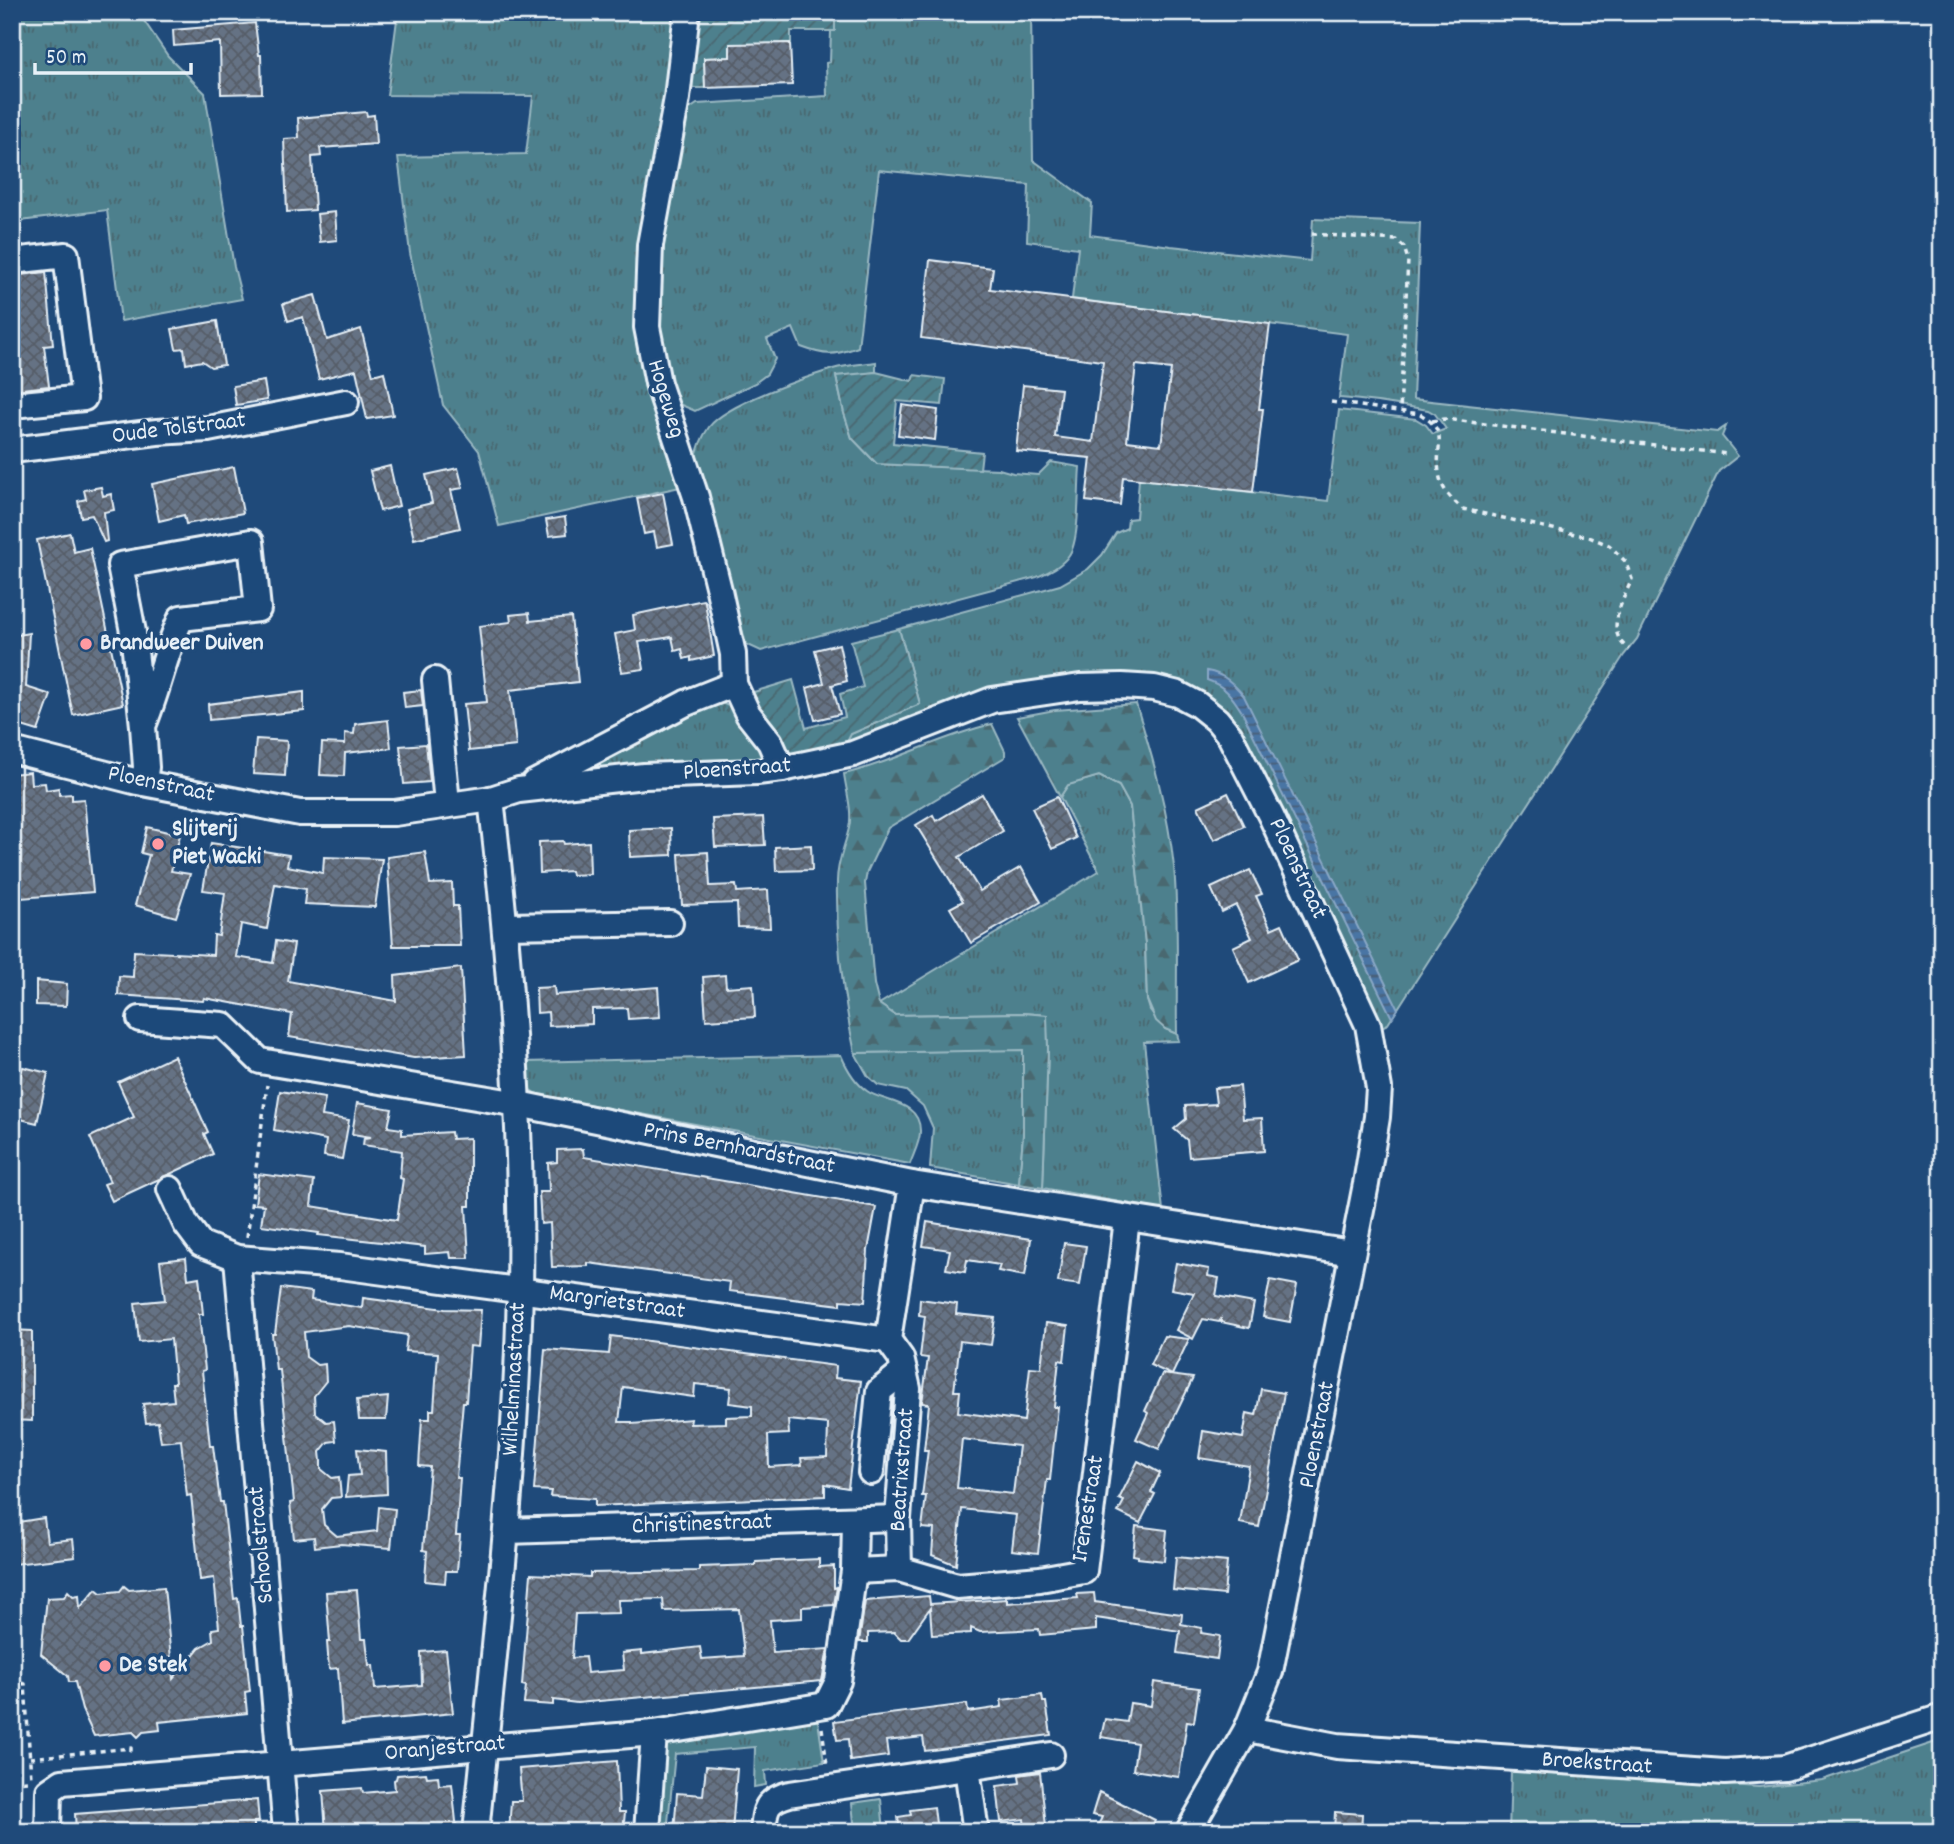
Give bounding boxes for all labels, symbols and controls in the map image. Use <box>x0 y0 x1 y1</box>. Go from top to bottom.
scale bar <box>35 32 191 76</box>
text: 50 m <box>46 44 86 74</box>
street label: Hogeweg <box>637 356 693 442</box>
street label: Oude Tolstraat <box>110 404 248 454</box>
place label: Brandweer Duiven <box>100 627 264 661</box>
marker: Brandweer Duiven <box>78 636 94 652</box>
street label: Ploenstraat <box>682 749 792 791</box>
street label: Ploenstraat <box>105 757 218 813</box>
place label: Slijterij Piet Wacki <box>172 813 262 875</box>
street label: Ploenstraat <box>1259 813 1335 925</box>
marker: Slijterij Piet Wacki <box>150 836 166 852</box>
street label: Prins Bernhardstraat <box>640 1114 838 1184</box>
street label: Margrietstraat <box>547 1277 687 1329</box>
street label: Wilhelminastraat <box>494 1301 536 1457</box>
street label: Ploenstraat <box>1291 1379 1345 1491</box>
street label: Beatrixstraat <box>882 1407 924 1533</box>
street label: Irenestraat <box>1064 1453 1114 1565</box>
street label: Schoolstraat <box>240 1485 284 1605</box>
street label: Christinestraat <box>631 1506 773 1544</box>
place label: De Stek <box>119 1649 187 1683</box>
marker: De Stek <box>97 1658 113 1674</box>
street label: Oranjestraat <box>383 1727 507 1771</box>
street label: Broekstraat <box>1541 1743 1653 1785</box>

